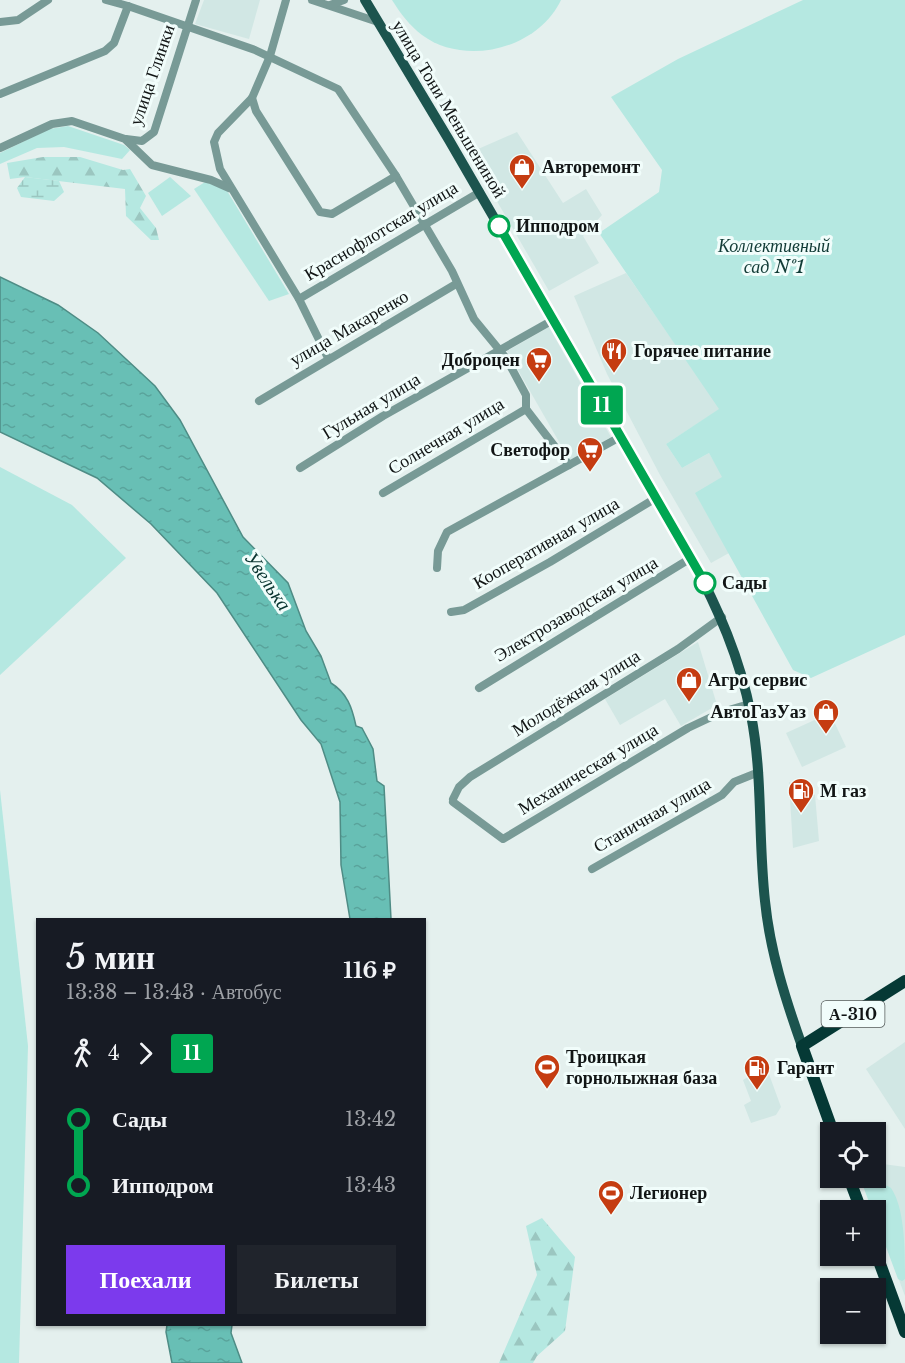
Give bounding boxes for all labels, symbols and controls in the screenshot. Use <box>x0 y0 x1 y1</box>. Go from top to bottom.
street label: улица Тони Меньшениной <box>387 16 511 202</box>
street label: улица Глинки <box>124 21 180 128</box>
shop icon: Авторемонт <box>507 152 537 190</box>
place label: Авторемонт <box>542 156 640 178</box>
street label: Краснофлотская улица <box>300 177 462 285</box>
marker: Ипподром <box>488 215 510 237</box>
place label: Ипподром <box>516 215 599 237</box>
park label: Коллективный сад №1 <box>717 235 830 278</box>
street label: улица Макаренко <box>286 285 412 371</box>
restaurant icon: Горячее питание <box>599 336 629 374</box>
place label: Горячее питание <box>634 340 771 362</box>
supermarket icon: Доброцен <box>524 345 554 383</box>
place label: Доброцен <box>442 349 520 371</box>
street label: Гульная улица <box>318 368 424 444</box>
line badge: 11 <box>575 386 629 424</box>
text: 11 <box>593 392 611 418</box>
street label: Солнечная улица <box>384 393 508 479</box>
supermarket icon: Светофор <box>575 435 605 473</box>
place label: Светофор <box>490 439 570 461</box>
street label: Кооперативная улица <box>469 492 623 594</box>
water label: Увелька <box>240 547 296 615</box>
street label: Электрозаводская улица <box>490 551 662 667</box>
marker: Сады <box>694 572 716 594</box>
place label: Сады <box>722 572 767 594</box>
street label: Молодёжная улица <box>508 645 644 741</box>
shop icon: Агро сервис <box>674 665 704 703</box>
place label: Агро сервис <box>708 669 807 691</box>
shop icon: АвтоГазУаз <box>811 697 841 735</box>
place label: АвтоГазУаз <box>711 701 806 723</box>
street label: Механическая улица <box>514 719 662 819</box>
street label: Станичная улица <box>589 773 715 857</box>
fuel station icon: М газ <box>786 776 816 814</box>
place label: М газ <box>820 780 866 802</box>
text: 5 мин <box>66 937 155 978</box>
text: 116 ₽ <box>343 957 396 984</box>
text: 13:38 – 13:43 · Автобус <box>66 980 282 1004</box>
road number: А-310 <box>822 1001 884 1027</box>
icon: walk <box>66 1037 99 1070</box>
icon: forward <box>129 1037 162 1070</box>
text: 11 <box>183 1040 201 1066</box>
text: 4 <box>108 1041 120 1065</box>
place label: Троицкая горнолыжная база <box>566 1046 717 1089</box>
sports icon: Троицкая горнолыжная база <box>532 1052 562 1090</box>
fuel station icon: Гарант <box>742 1053 772 1091</box>
place label: Гарант <box>777 1057 834 1079</box>
text: Сады <box>112 1106 167 1133</box>
text: 13:42 <box>345 1107 396 1131</box>
map controls <box>820 1122 886 1344</box>
button: locate <box>820 1122 886 1188</box>
text: Ипподром <box>112 1172 214 1199</box>
text: 13:43 <box>345 1173 396 1197</box>
sports icon: Легионер <box>596 1178 626 1216</box>
place label: Легионер <box>630 1182 707 1204</box>
button: + <box>820 1200 886 1266</box>
button: Поехали <box>66 1245 225 1314</box>
button: Билеты <box>237 1245 396 1314</box>
button: − <box>820 1278 886 1344</box>

